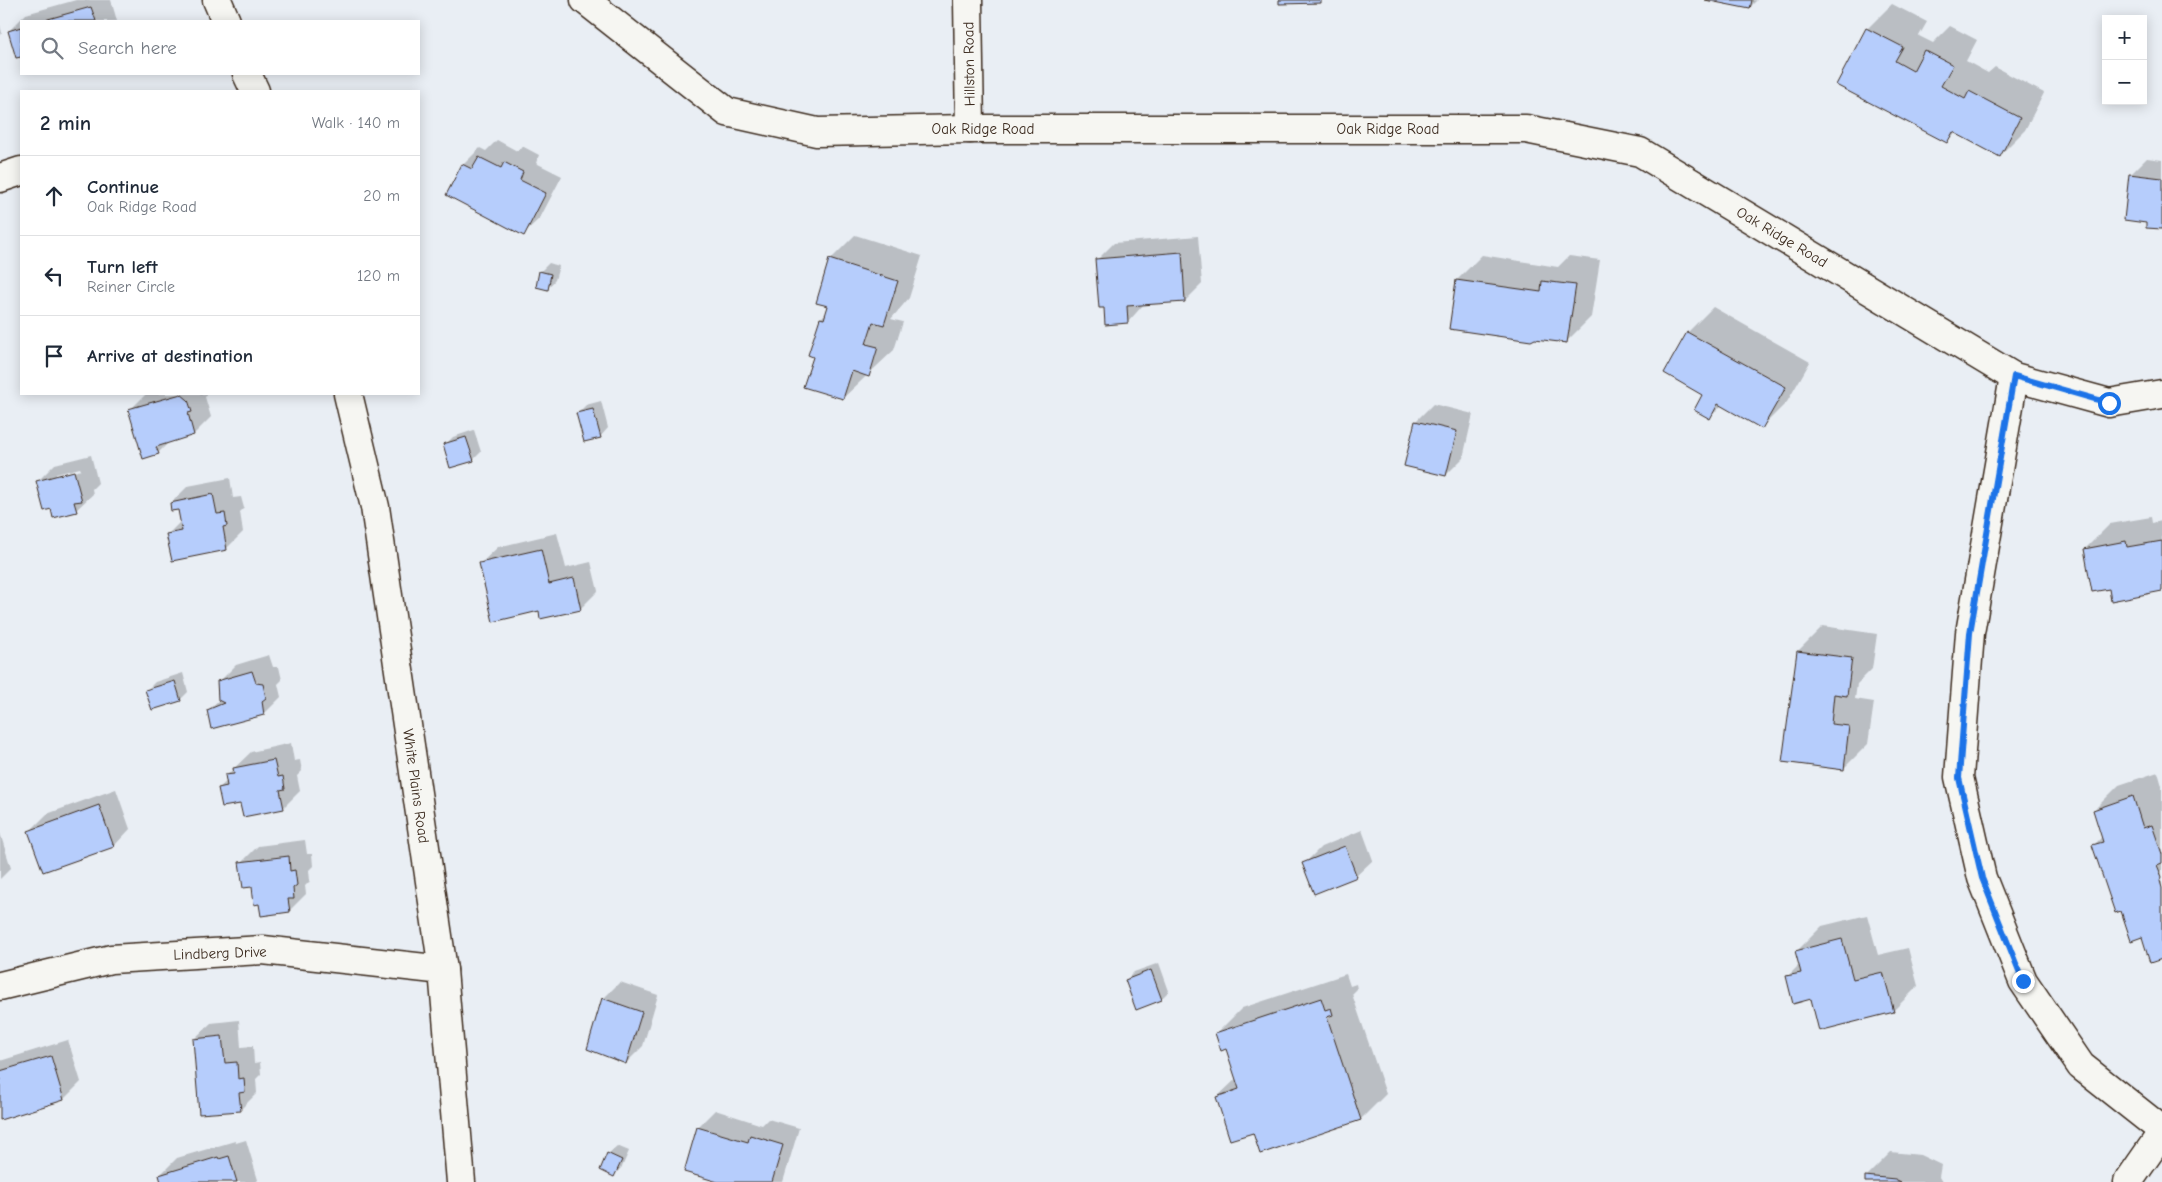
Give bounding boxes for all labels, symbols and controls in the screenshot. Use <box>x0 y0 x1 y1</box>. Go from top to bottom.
map controls <box>2102 15 2147 105</box>
button: + <box>2102 15 2147 60</box>
search box <box>20 20 420 75</box>
street label: Hillston Road <box>959 22 979 106</box>
icon: search <box>38 34 66 62</box>
text: Search here <box>78 37 177 59</box>
button: − <box>2102 60 2147 105</box>
text: 2 min <box>40 111 91 135</box>
text: Walk · 140 m <box>312 114 400 132</box>
street label: Oak Ridge Road <box>932 120 1034 138</box>
street label: Oak Ridge Road <box>1337 120 1439 138</box>
text: Continue <box>87 176 159 198</box>
icon: ahead <box>40 182 68 210</box>
text: 20 m <box>363 187 400 205</box>
text: Oak Ridge Road <box>87 198 197 216</box>
street label: Oak Ridge Road <box>1733 203 1831 271</box>
text: Turn left <box>87 256 158 278</box>
icon: left <box>40 262 68 290</box>
text: 120 m <box>357 267 400 285</box>
text: Reiner Circle <box>87 278 175 296</box>
icon: arrive <box>40 342 68 370</box>
text: Arrive at destination <box>87 345 253 367</box>
route start <box>2098 392 2121 415</box>
street label: White Plains Road <box>399 728 433 844</box>
street label: Lindberg Drive <box>173 942 267 964</box>
route end <box>2012 970 2035 993</box>

